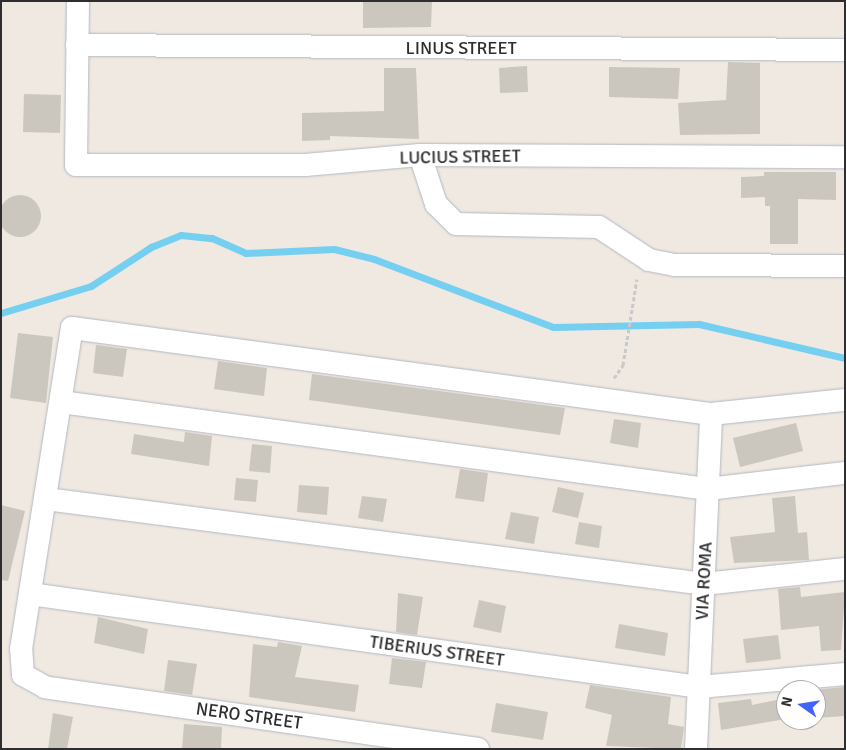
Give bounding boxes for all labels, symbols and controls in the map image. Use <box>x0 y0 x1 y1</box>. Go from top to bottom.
street label: LINUS STREET <box>405 37 517 59</box>
street label: LUCIUS STREET <box>399 145 521 169</box>
street label: VIA ROMA <box>691 541 717 621</box>
street label: TIBERIUS STREET <box>368 631 506 671</box>
north arrow <box>776 680 826 730</box>
text: N <box>777 695 796 708</box>
street label: NERO STREET <box>194 698 304 734</box>

